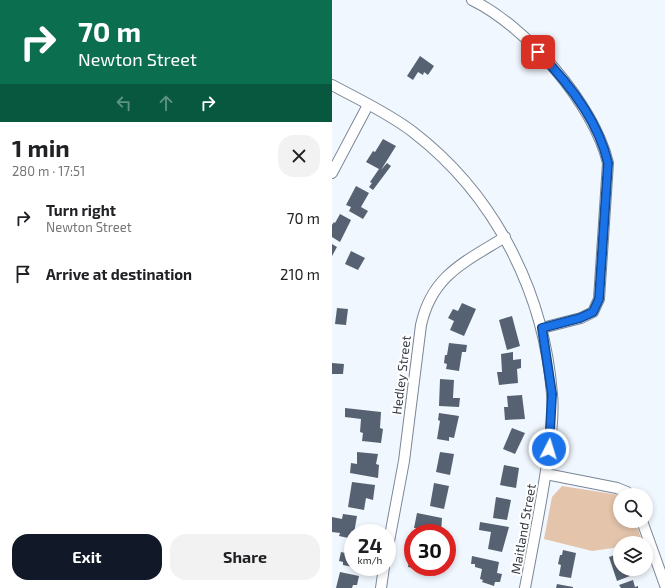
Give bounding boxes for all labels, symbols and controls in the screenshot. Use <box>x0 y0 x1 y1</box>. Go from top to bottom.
text: 70 m <box>78 14 141 48</box>
icon: right <box>12 16 64 68</box>
pin <box>521 35 555 69</box>
icon: arrive <box>527 41 549 63</box>
text: Newton Street <box>78 48 197 70</box>
icon: left <box>113 92 135 114</box>
icon: ahead <box>155 92 177 114</box>
icon: right <box>197 92 219 114</box>
text: 1 min <box>12 133 70 162</box>
button: close <box>278 135 320 177</box>
text: 280 m · 17:51 <box>12 163 85 179</box>
text: Turn right <box>46 201 116 219</box>
icon: right <box>12 207 34 229</box>
text: 70 m <box>287 209 320 227</box>
text: Newton Street <box>46 219 132 235</box>
icon: arrive <box>12 263 34 285</box>
text: Arrive at destination <box>46 265 192 283</box>
text: 210 m <box>280 265 320 283</box>
street label: Hedley Street <box>388 335 414 415</box>
position arrow <box>528 428 570 470</box>
street label: Maitland Street <box>507 482 539 576</box>
map controls <box>613 488 653 576</box>
button: search <box>613 488 653 528</box>
speed limit sign: 30 <box>404 524 456 576</box>
text: 24 <box>358 533 382 557</box>
button: Exit <box>12 534 162 580</box>
button: Share <box>170 534 320 580</box>
button: layers <box>613 536 653 576</box>
text: km/h <box>358 554 382 566</box>

